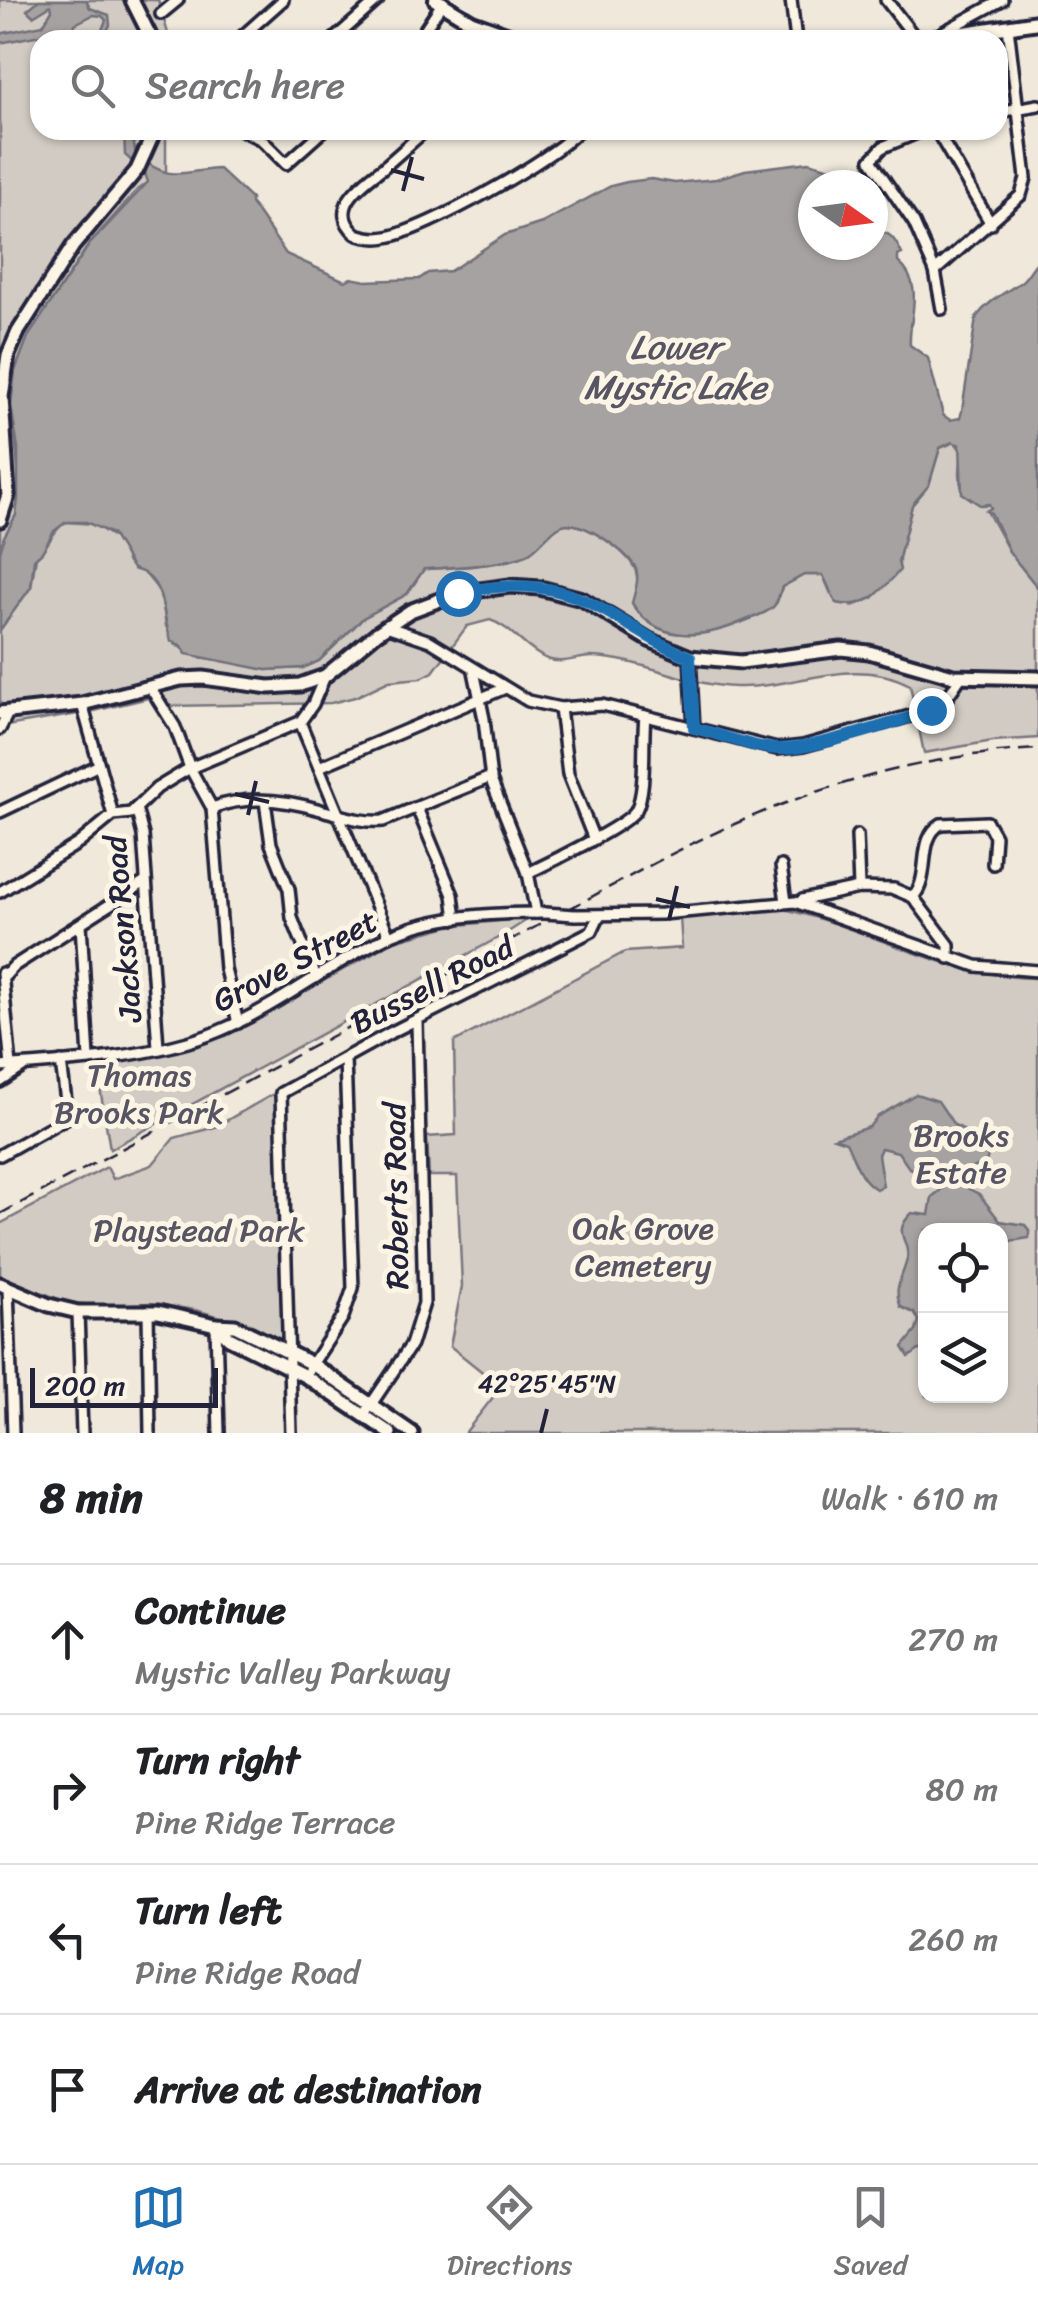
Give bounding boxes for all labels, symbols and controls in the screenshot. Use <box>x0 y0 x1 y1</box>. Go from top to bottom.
search box <box>30 30 1008 140</box>
text: Search here <box>145 52 345 119</box>
icon: search <box>65 58 120 113</box>
north arrow <box>798 170 888 260</box>
water label: Lower Mystic Lake <box>584 316 769 418</box>
route start <box>436 571 482 617</box>
route end <box>909 688 955 734</box>
street label: Jackson Road <box>86 831 160 1026</box>
street label: Grove Street <box>202 893 388 1029</box>
street label: Bussell Road <box>340 918 526 1051</box>
park label: Thomas Brooks Park <box>54 1047 224 1141</box>
street label: Roberts Road <box>366 1100 426 1290</box>
park label: Brooks Estate <box>913 1107 1009 1201</box>
park label: Oak Grove Cemetery <box>572 1200 714 1294</box>
park label: Playstead Park <box>93 1202 306 1259</box>
map controls <box>918 1223 1008 1403</box>
button: locate <box>918 1223 1008 1313</box>
button: layers <box>918 1313 1008 1403</box>
text: 200 m <box>45 1361 125 1410</box>
text: 42°25'45"N <box>478 1361 617 1406</box>
scale bar <box>30 1363 218 1408</box>
text: 8 min <box>40 1461 143 1535</box>
text: Walk · 610 m <box>821 1470 998 1527</box>
text: Continue <box>135 1577 286 1644</box>
text: 270 m <box>908 1611 998 1668</box>
icon: ahead <box>40 1612 95 1667</box>
text: Mystic Valley Parkway <box>135 1644 450 1701</box>
text: Turn right <box>135 1727 300 1794</box>
text: 80 m <box>926 1761 998 1818</box>
icon: right <box>40 1762 95 1817</box>
text: Pine Ridge Terrace <box>135 1794 395 1851</box>
text: Turn left <box>135 1877 281 1944</box>
text: 260 m <box>908 1911 998 1968</box>
icon: left <box>40 1912 95 1967</box>
text: Pine Ridge Road <box>135 1944 360 2001</box>
text: Arrive at destination <box>135 2056 482 2123</box>
icon: arrive <box>40 2062 95 2117</box>
tab: Map <box>131 2180 186 2289</box>
tab: Directions <box>447 2180 572 2289</box>
tab: Saved <box>834 2180 907 2289</box>

